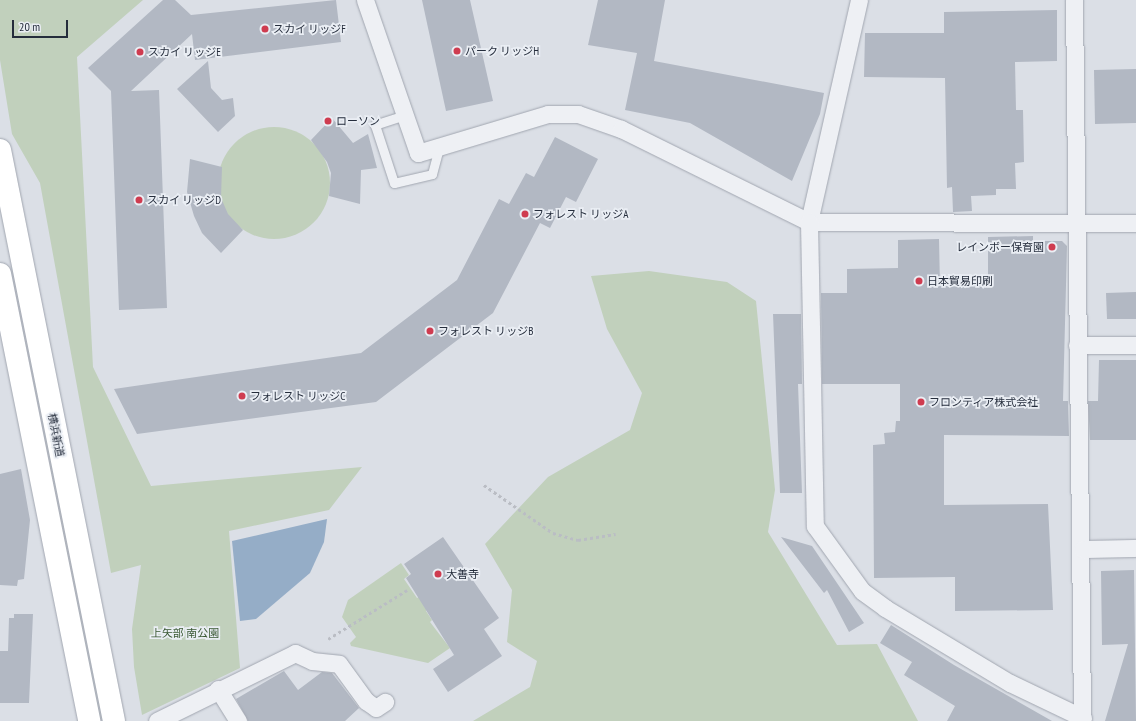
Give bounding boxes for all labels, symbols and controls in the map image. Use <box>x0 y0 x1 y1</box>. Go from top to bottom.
scale bar <box>14 12 70 38</box>
text: 20 m <box>19 19 40 34</box>
place label: スカイ リッジF <box>273 22 346 36</box>
marker: スカイ リッジF <box>260 24 270 34</box>
place label: パーク リッジH <box>465 44 539 58</box>
place label: スカイ リッジE <box>148 45 221 59</box>
marker: パーク リッジH <box>452 46 462 56</box>
marker: スカイ リッジE <box>135 47 145 57</box>
place label: ローソン <box>336 114 380 128</box>
marker: ローソン <box>323 116 333 126</box>
place label: スカイ リッジD <box>147 193 221 207</box>
marker: スカイ リッジD <box>134 195 144 205</box>
place label: フォレスト リッジA <box>533 207 629 221</box>
marker: フォレスト リッジA <box>520 209 530 219</box>
place label: レインボー保育園 <box>956 240 1044 254</box>
marker: レインボー保育園 <box>1047 242 1057 252</box>
place label: 日本貿易印刷 <box>927 274 993 288</box>
marker: 日本貿易印刷 <box>914 276 924 286</box>
place label: フォレスト リッジB <box>438 324 534 338</box>
marker: フォレスト リッジB <box>425 326 435 336</box>
place label: フォレスト リッジC <box>250 389 345 403</box>
marker: フォレスト リッジC <box>237 391 247 401</box>
place label: フロンティア株式会社 <box>929 395 1039 409</box>
marker: フロンティア株式会社 <box>916 397 926 407</box>
street label: 横浜新道 <box>45 412 67 458</box>
place label: 大善寺 <box>446 567 479 581</box>
marker: 大善寺 <box>433 569 443 579</box>
park label: 上矢部 南公園 <box>151 626 219 640</box>

